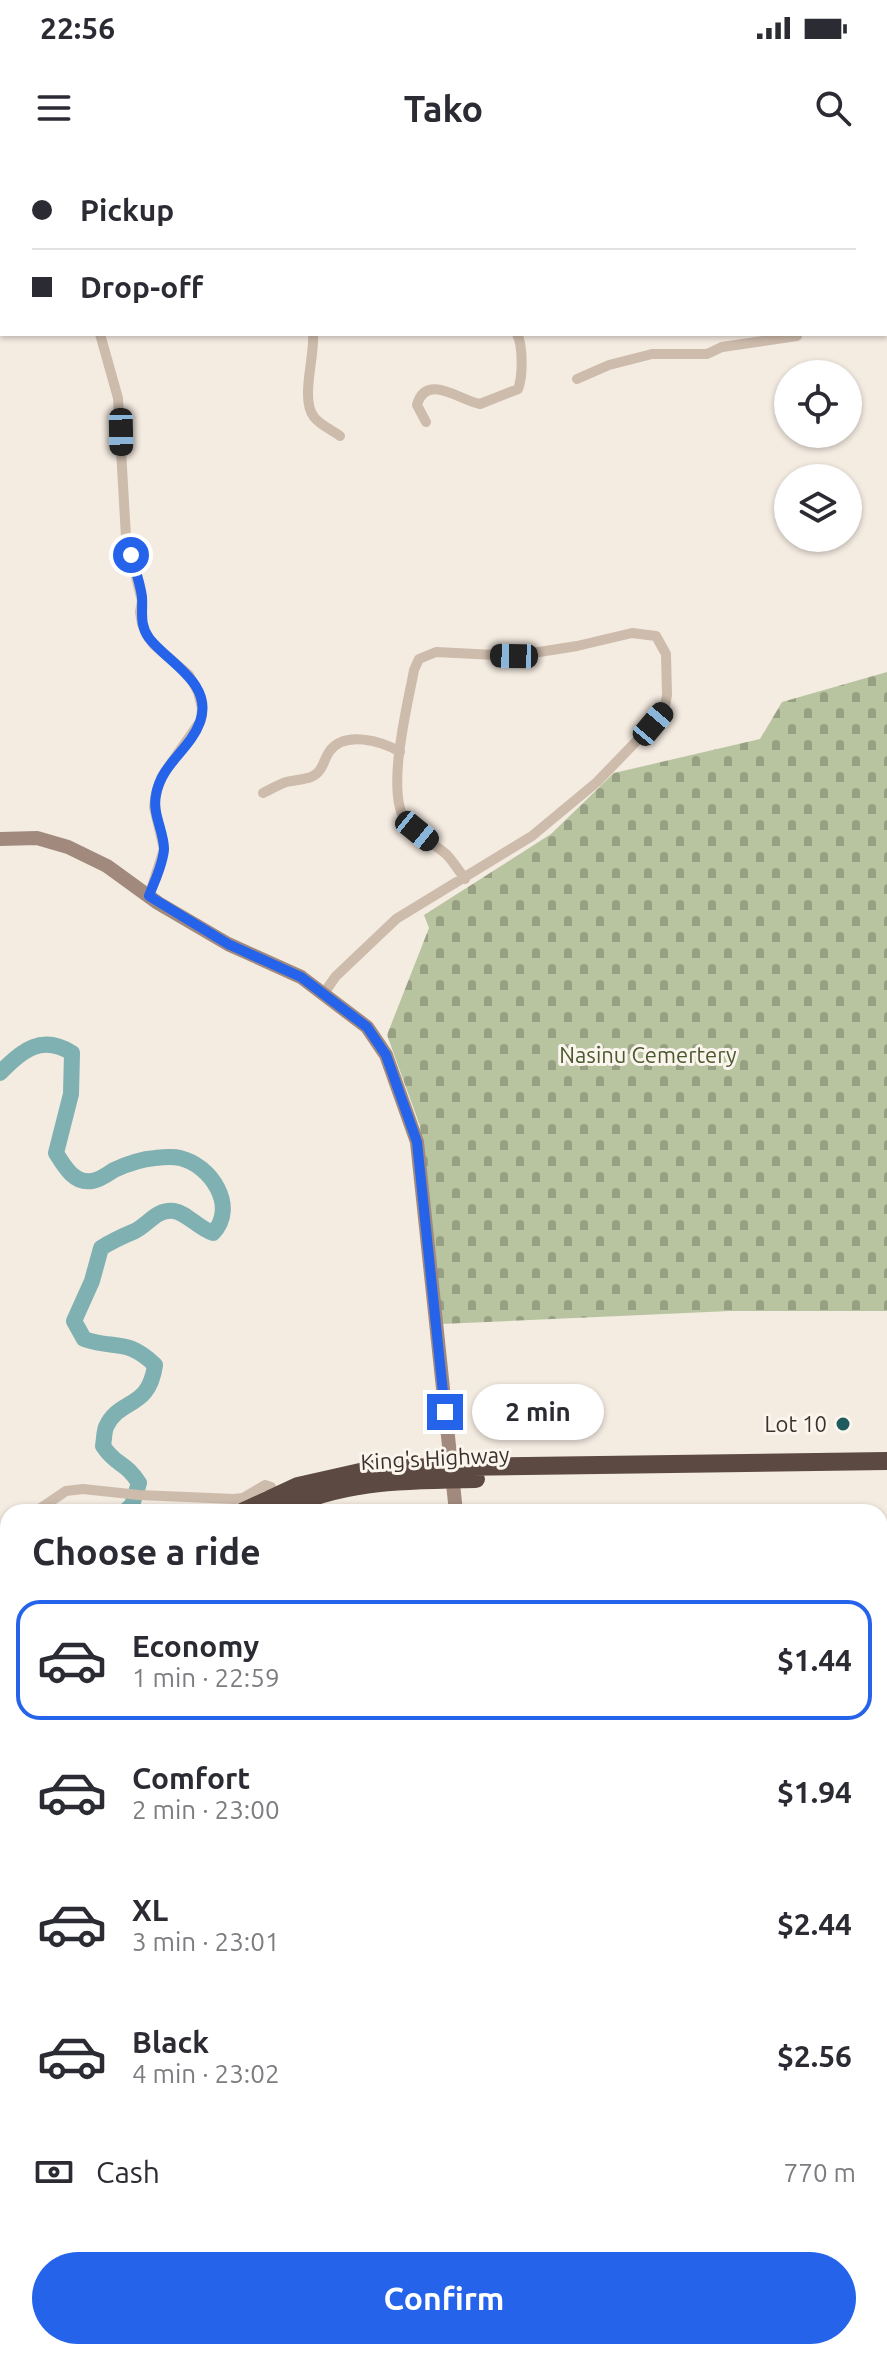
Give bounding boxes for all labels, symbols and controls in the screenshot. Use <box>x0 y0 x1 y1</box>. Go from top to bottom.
text: 22:56 <box>40 11 115 45</box>
icon: menu <box>32 86 76 130</box>
icon: search <box>811 86 855 130</box>
text: Tako <box>404 88 483 129</box>
text: Pickup <box>80 193 174 227</box>
text: Drop-off <box>80 270 203 304</box>
map controls <box>774 360 862 552</box>
button: locate <box>774 360 862 448</box>
car <box>109 408 133 456</box>
button: layers <box>774 464 862 552</box>
route start <box>113 537 149 573</box>
car <box>490 644 538 668</box>
car <box>628 698 678 750</box>
car <box>391 807 443 855</box>
park label: Nasinu Cemertery <box>559 1042 737 1067</box>
callout: 2 min <box>473 1384 605 1440</box>
route end <box>427 1394 463 1430</box>
text: 2 min <box>505 1397 571 1426</box>
place label: Lot 10 <box>764 1411 827 1436</box>
marker: Lot 10 <box>834 1415 852 1433</box>
street label: King's Highway <box>360 1441 510 1474</box>
text: Choose a ride <box>32 1531 261 1572</box>
icon: car <box>36 1624 108 1696</box>
text: Economy <box>132 1629 259 1663</box>
text: $1.44 <box>777 1643 852 1677</box>
text: 1 min · 22:59 <box>132 1663 280 1692</box>
icon: car <box>36 1756 108 1828</box>
text: Comfort <box>132 1761 250 1795</box>
text: $1.94 <box>777 1775 852 1809</box>
text: 2 min · 23:00 <box>132 1795 280 1824</box>
icon: car <box>36 1888 108 1960</box>
text: XL <box>132 1893 168 1927</box>
text: $2.44 <box>777 1907 852 1941</box>
text: 3 min · 23:01 <box>132 1927 280 1956</box>
icon: car <box>36 2020 108 2092</box>
text: Black <box>132 2025 209 2059</box>
text: $2.56 <box>777 2039 852 2073</box>
text: 4 min · 23:02 <box>132 2059 280 2088</box>
icon: cash <box>32 2150 76 2194</box>
text: Cash <box>96 2155 160 2189</box>
text: 770 m <box>784 2158 856 2187</box>
button: Confirm <box>32 2252 856 2344</box>

